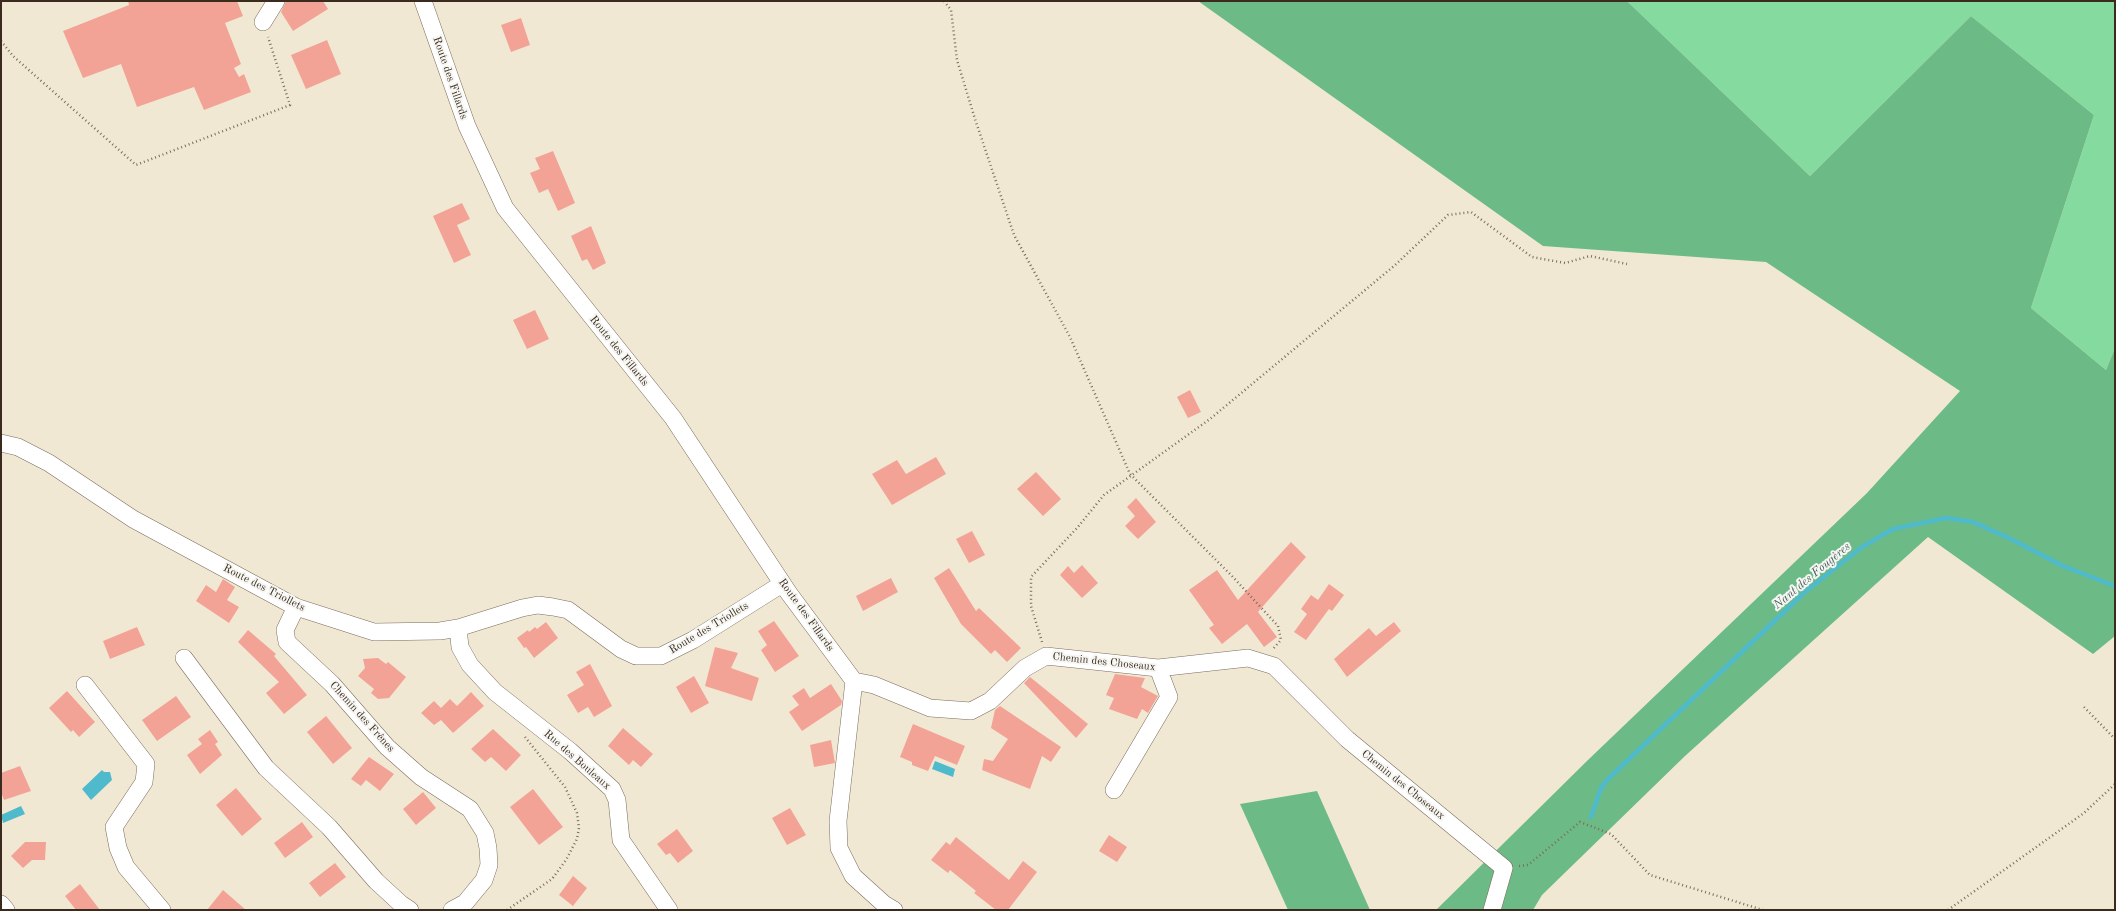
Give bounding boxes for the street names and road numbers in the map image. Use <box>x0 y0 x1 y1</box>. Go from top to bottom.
street label: Route des Fillards <box>430 35 470 121</box>
street label: Route des Fillards <box>587 313 651 389</box>
street label: Route des Triollets <box>221 562 307 614</box>
street label: Route des Fillards <box>775 576 837 654</box>
street label: Route des Triollets <box>667 599 751 657</box>
street label: Chemin des Choseaux <box>1052 650 1156 674</box>
street label: Chemin des Frênes <box>327 679 397 755</box>
street label: Rue des Bouleaux <box>541 727 613 793</box>
street label: Chemin des Choseaux <box>1359 747 1447 823</box>

